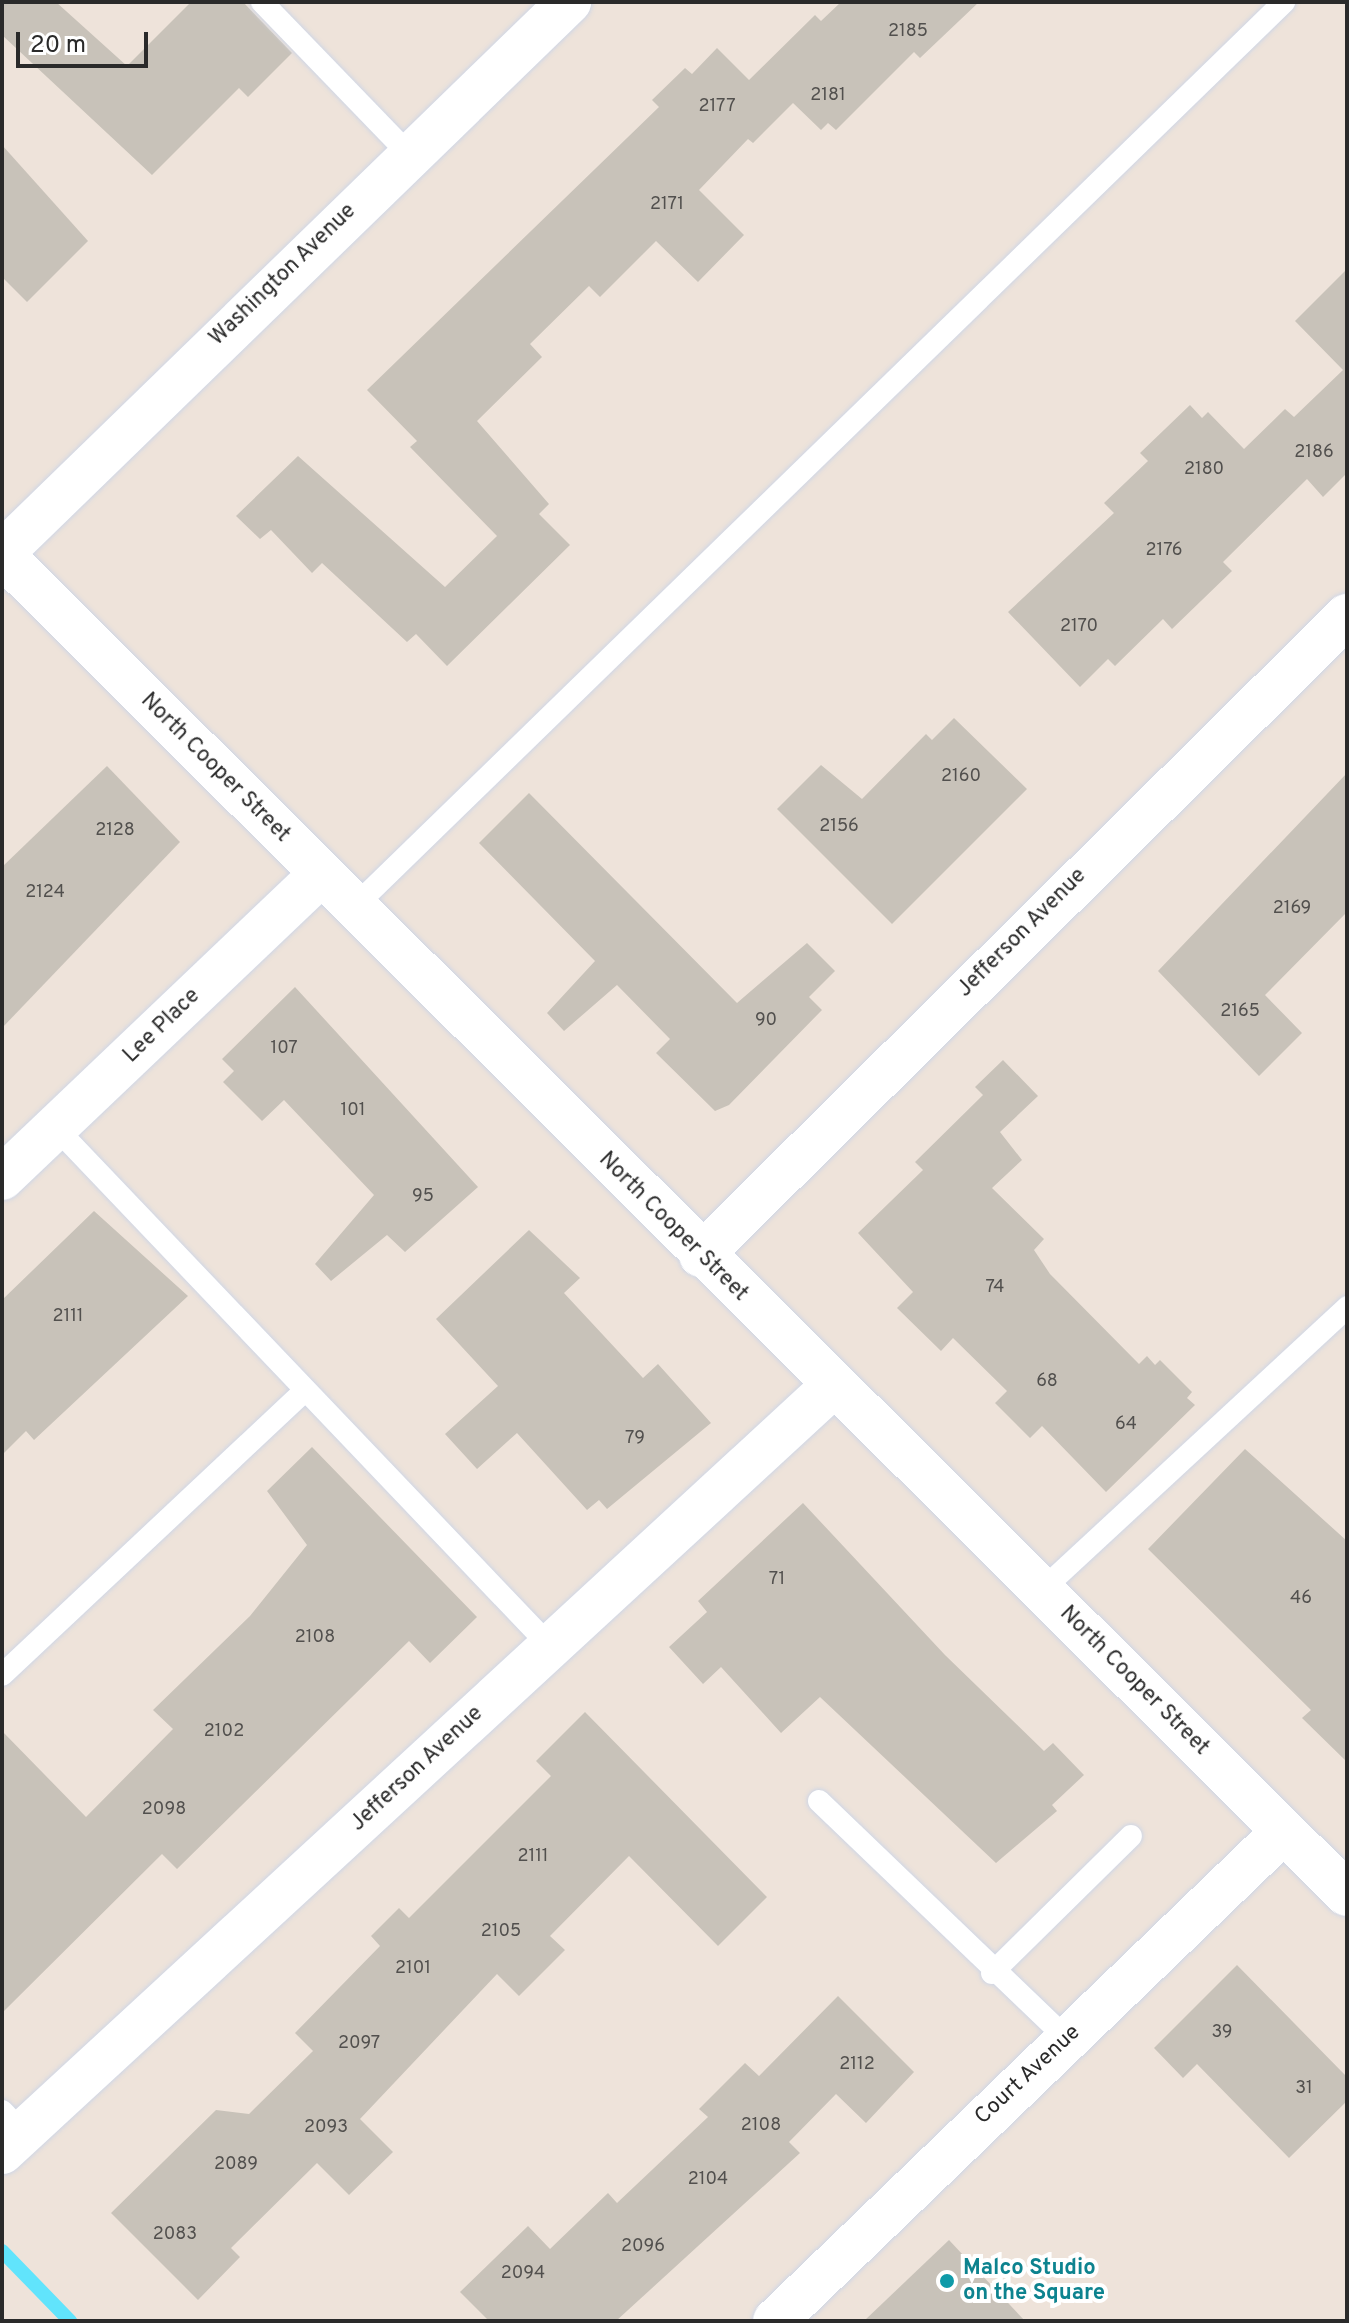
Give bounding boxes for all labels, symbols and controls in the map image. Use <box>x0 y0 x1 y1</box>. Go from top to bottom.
scale bar <box>20 16 152 66</box>
house number: 2185 <box>888 21 928 43</box>
text: 20 m <box>30 31 86 61</box>
house number: 2181 <box>810 85 846 107</box>
house number: 2177 <box>698 96 736 118</box>
house number: 2171 <box>650 194 684 216</box>
street label: Washington Avenue <box>204 198 362 352</box>
house number: 2186 <box>1294 442 1334 464</box>
house number: 2180 <box>1184 459 1224 481</box>
house number: 2176 <box>1146 540 1182 562</box>
house number: 2170 <box>1060 616 1098 638</box>
street label: North Cooper Street <box>135 688 295 848</box>
house number: 2160 <box>941 766 981 788</box>
house number: 2156 <box>819 816 859 838</box>
house number: 2128 <box>95 820 135 842</box>
street label: Jefferson Avenue <box>952 863 1092 1003</box>
house number: 2124 <box>25 882 65 904</box>
house number: 2169 <box>1273 898 1311 920</box>
street label: Lee Place <box>118 983 206 1069</box>
house number: 2165 <box>1220 1001 1260 1023</box>
house number: 90 <box>755 1010 777 1032</box>
house number: 107 <box>270 1038 298 1060</box>
house number: 101 <box>341 1100 365 1122</box>
street label: North Cooper Street <box>593 1147 753 1307</box>
house number: 95 <box>412 1186 434 1208</box>
house number: 74 <box>986 1277 1004 1299</box>
house number: 2111 <box>52 1306 84 1328</box>
house number: 68 <box>1036 1371 1058 1393</box>
house number: 64 <box>1115 1414 1137 1436</box>
house number: 79 <box>625 1428 645 1450</box>
house number: 71 <box>769 1569 785 1591</box>
house number: 46 <box>1290 1588 1312 1610</box>
street label: North Cooper Street <box>1054 1601 1214 1761</box>
house number: 2108 <box>295 1627 335 1649</box>
street label: Jefferson Avenue <box>345 1701 489 1837</box>
house number: 2102 <box>204 1721 244 1743</box>
house number: 2098 <box>142 1799 186 1821</box>
house number: 2111 <box>517 1846 549 1868</box>
house number: 2105 <box>481 1921 521 1943</box>
house number: 2101 <box>395 1958 431 1980</box>
street label: Court Avenue <box>970 2019 1086 2131</box>
house number: 39 <box>1211 2022 1233 2044</box>
house number: 2097 <box>338 2033 380 2055</box>
house number: 2112 <box>839 2054 875 2076</box>
house number: 31 <box>1295 2078 1313 2100</box>
house number: 2108 <box>741 2115 781 2137</box>
house number: 2093 <box>304 2117 348 2139</box>
house number: 2089 <box>214 2154 258 2176</box>
house number: 2104 <box>688 2169 728 2191</box>
house number: 2083 <box>153 2224 197 2246</box>
house number: 2096 <box>621 2236 665 2258</box>
place label: Malco Studio on the Square <box>963 2255 1105 2306</box>
house number: 2094 <box>501 2263 545 2285</box>
marker: Malco Studio on the Square <box>938 2272 956 2290</box>

